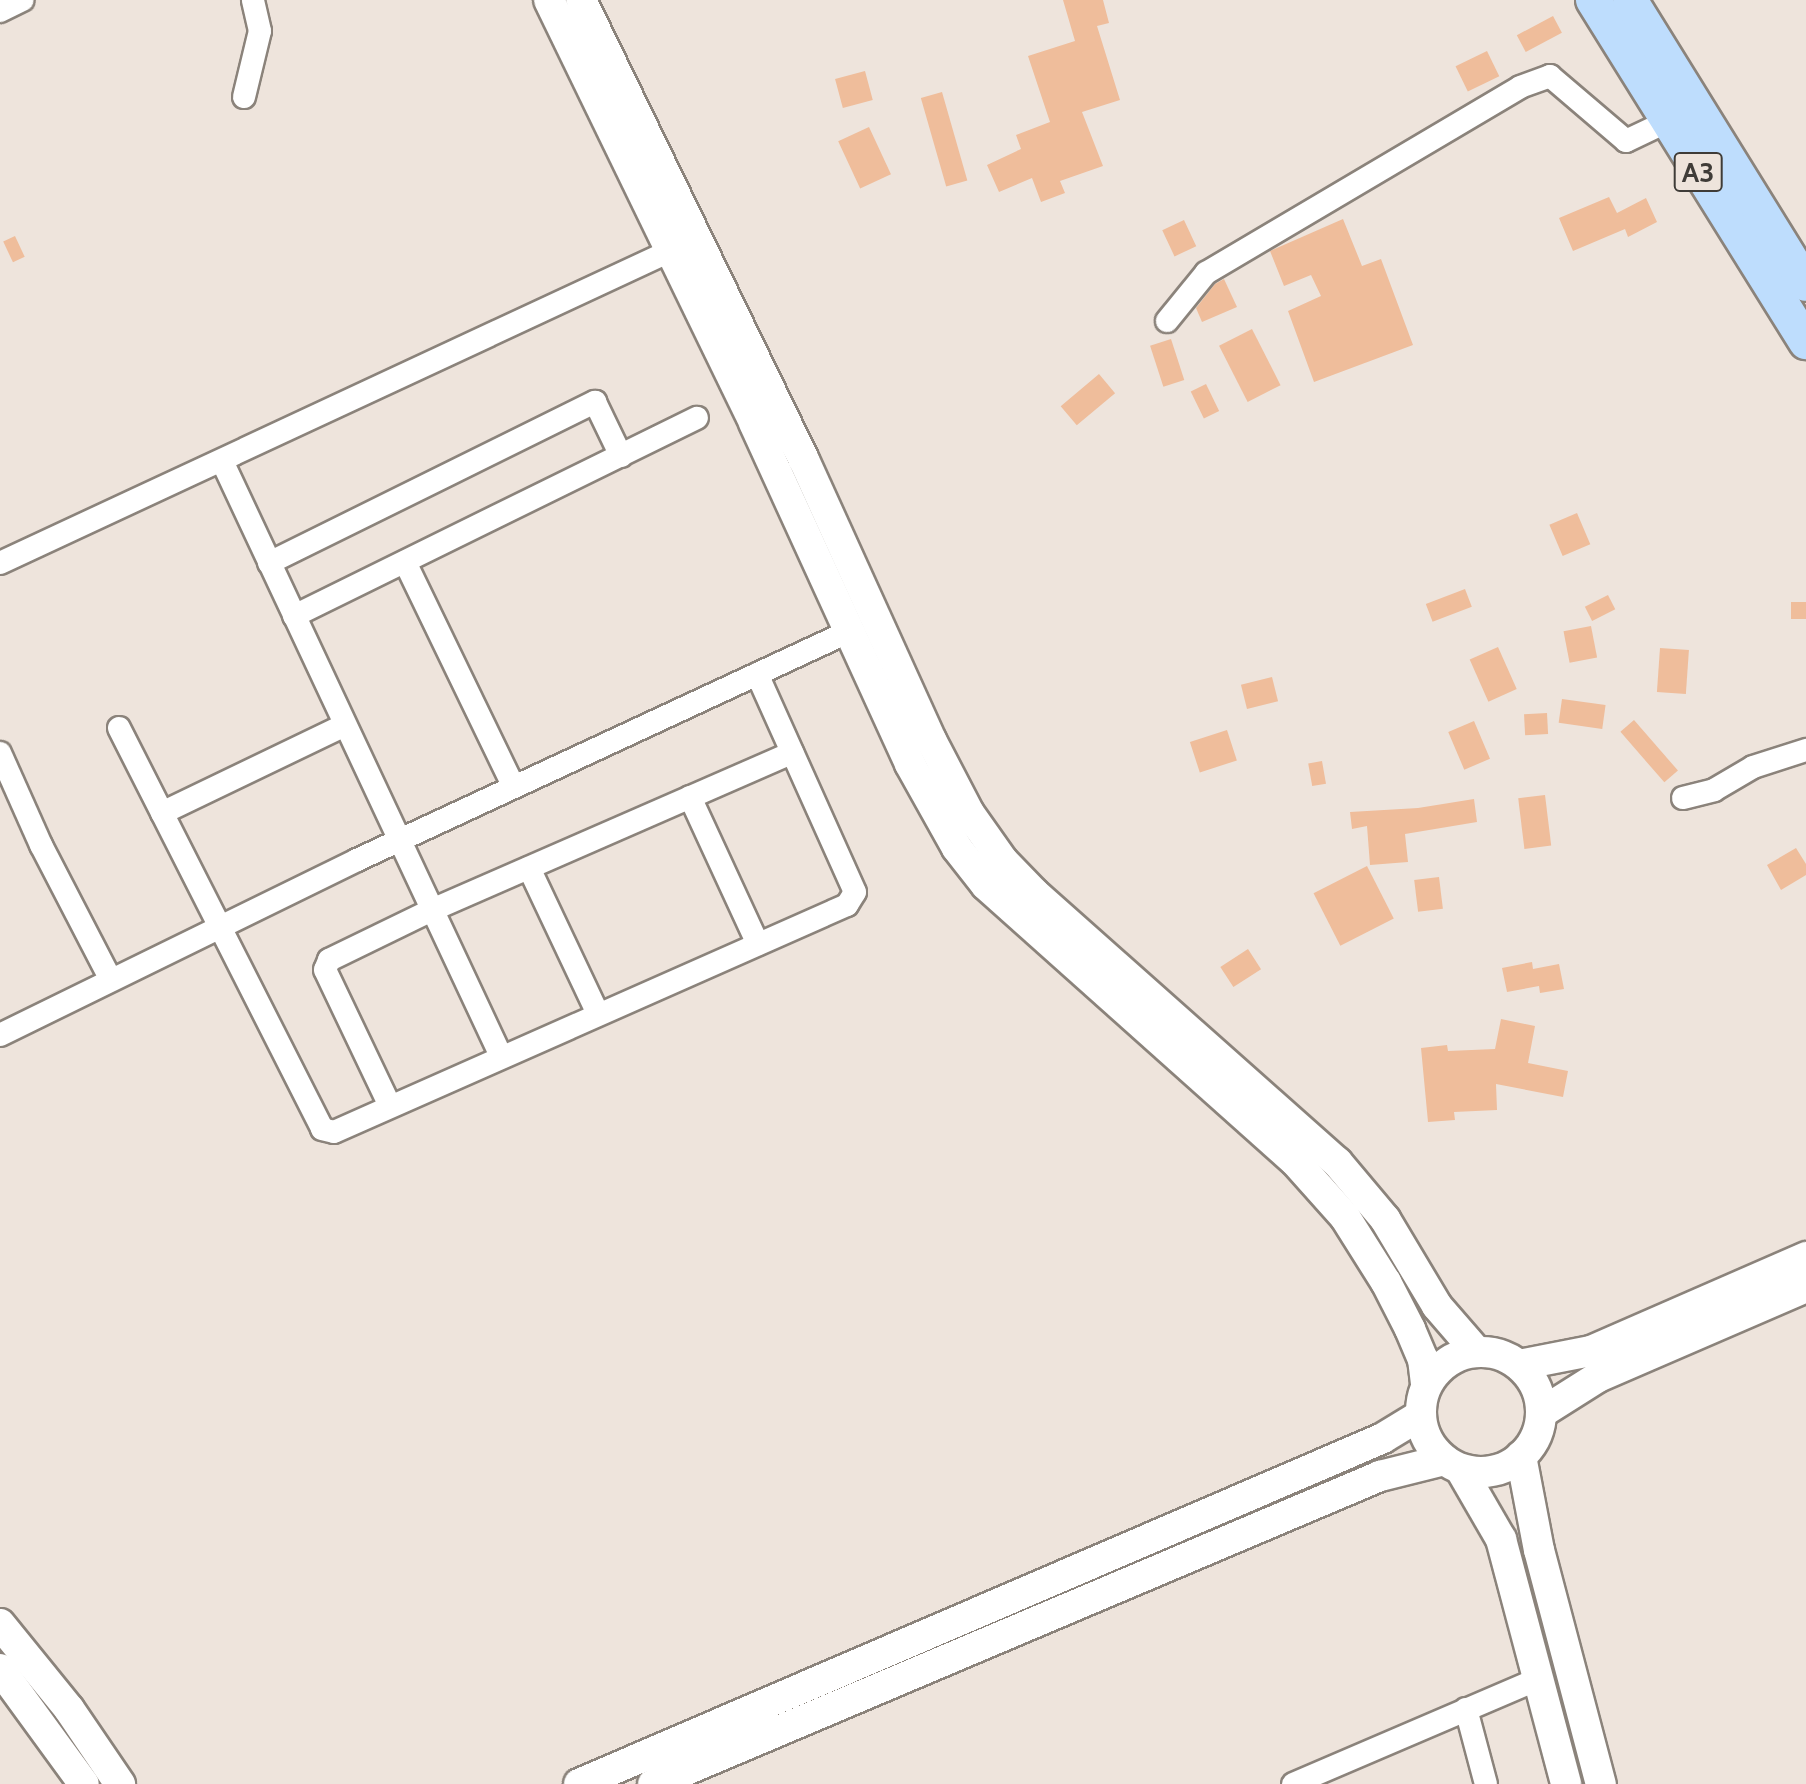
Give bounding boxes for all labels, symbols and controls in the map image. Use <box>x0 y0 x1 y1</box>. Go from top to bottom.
road number: A3 <box>1672 148 1724 196</box>

